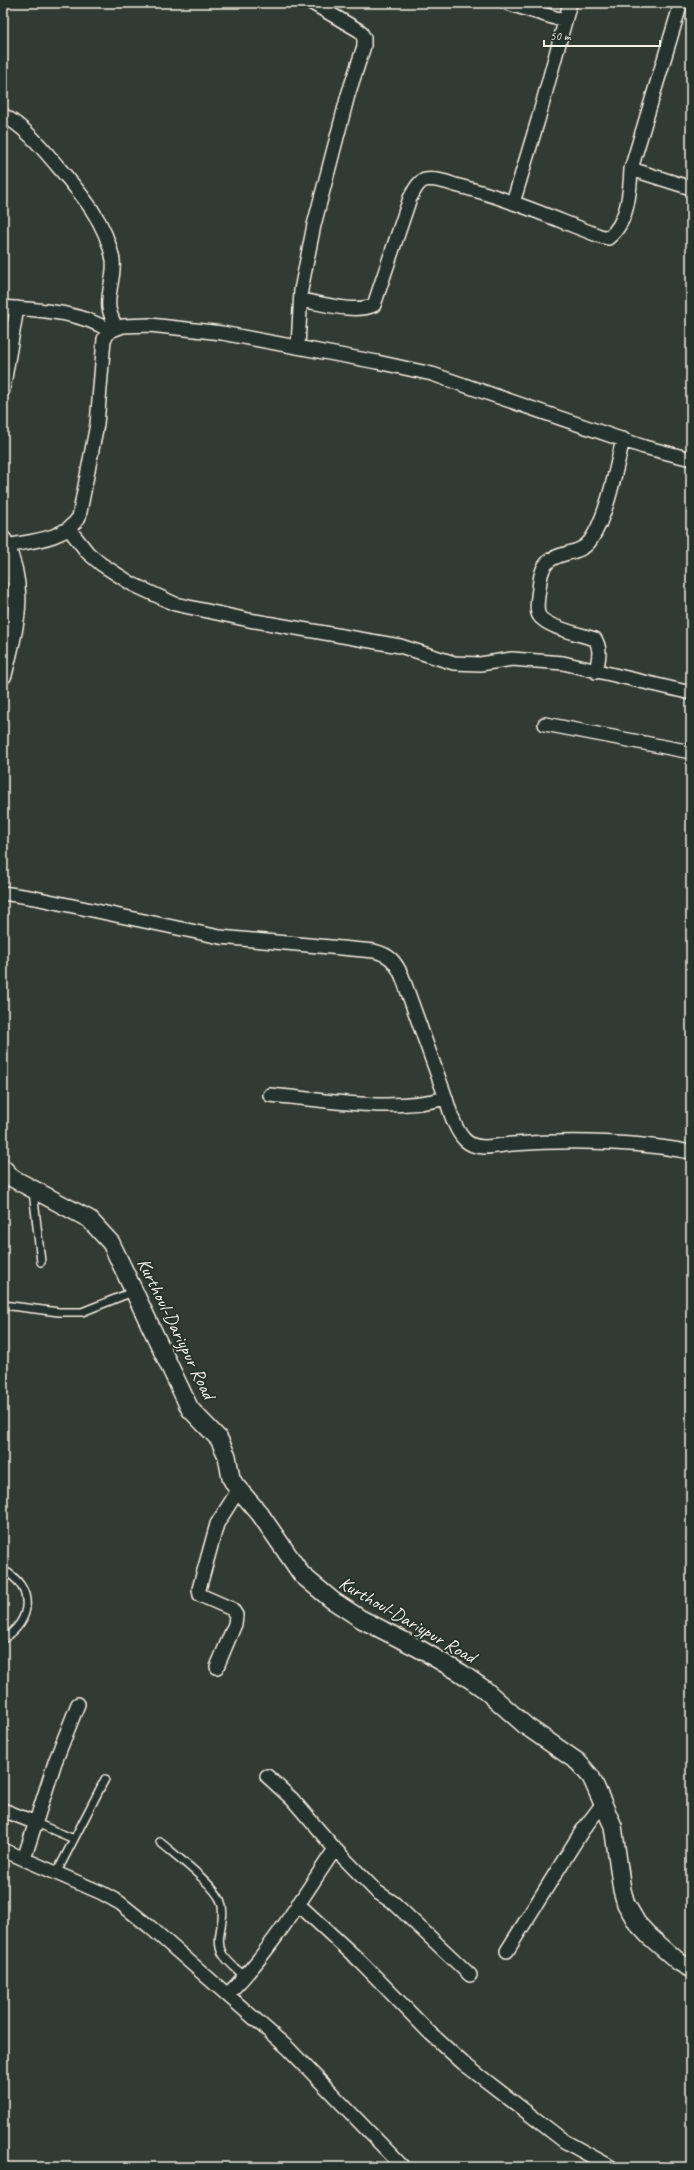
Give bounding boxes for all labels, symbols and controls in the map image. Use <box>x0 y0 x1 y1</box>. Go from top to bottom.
scale bar <box>544 22 660 48</box>
text: 50 m <box>550 28 572 44</box>
street label: Kurthoul-Dariypur Road <box>132 1254 222 1406</box>
street label: Kurthoul-Dariypur Road <box>335 1571 483 1670</box>

